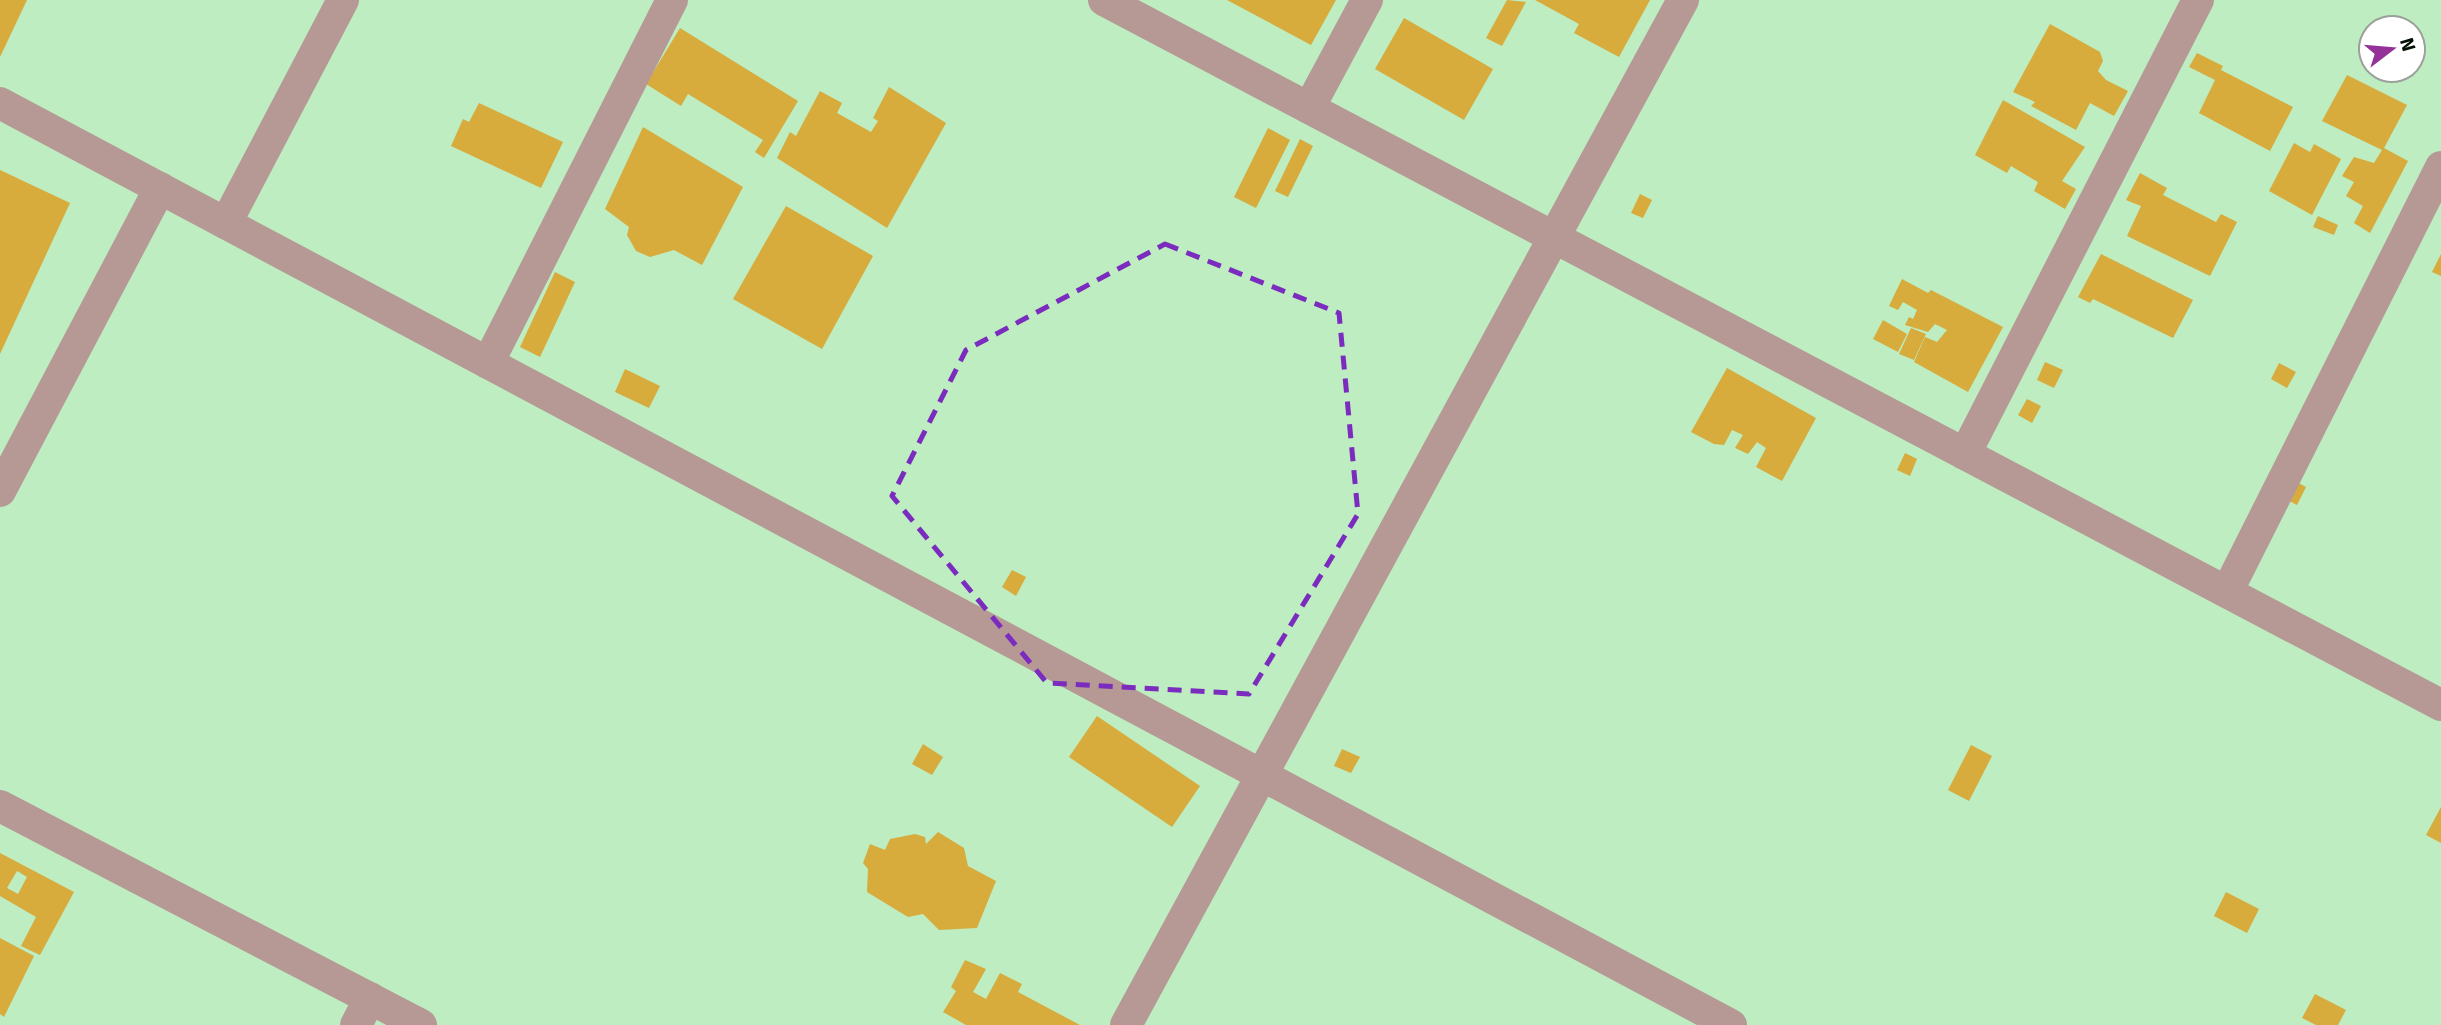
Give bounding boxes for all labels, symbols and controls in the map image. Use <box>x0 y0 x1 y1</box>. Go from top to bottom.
north arrow <box>2357 14 2427 84</box>
text: N <box>2394 35 2421 54</box>

